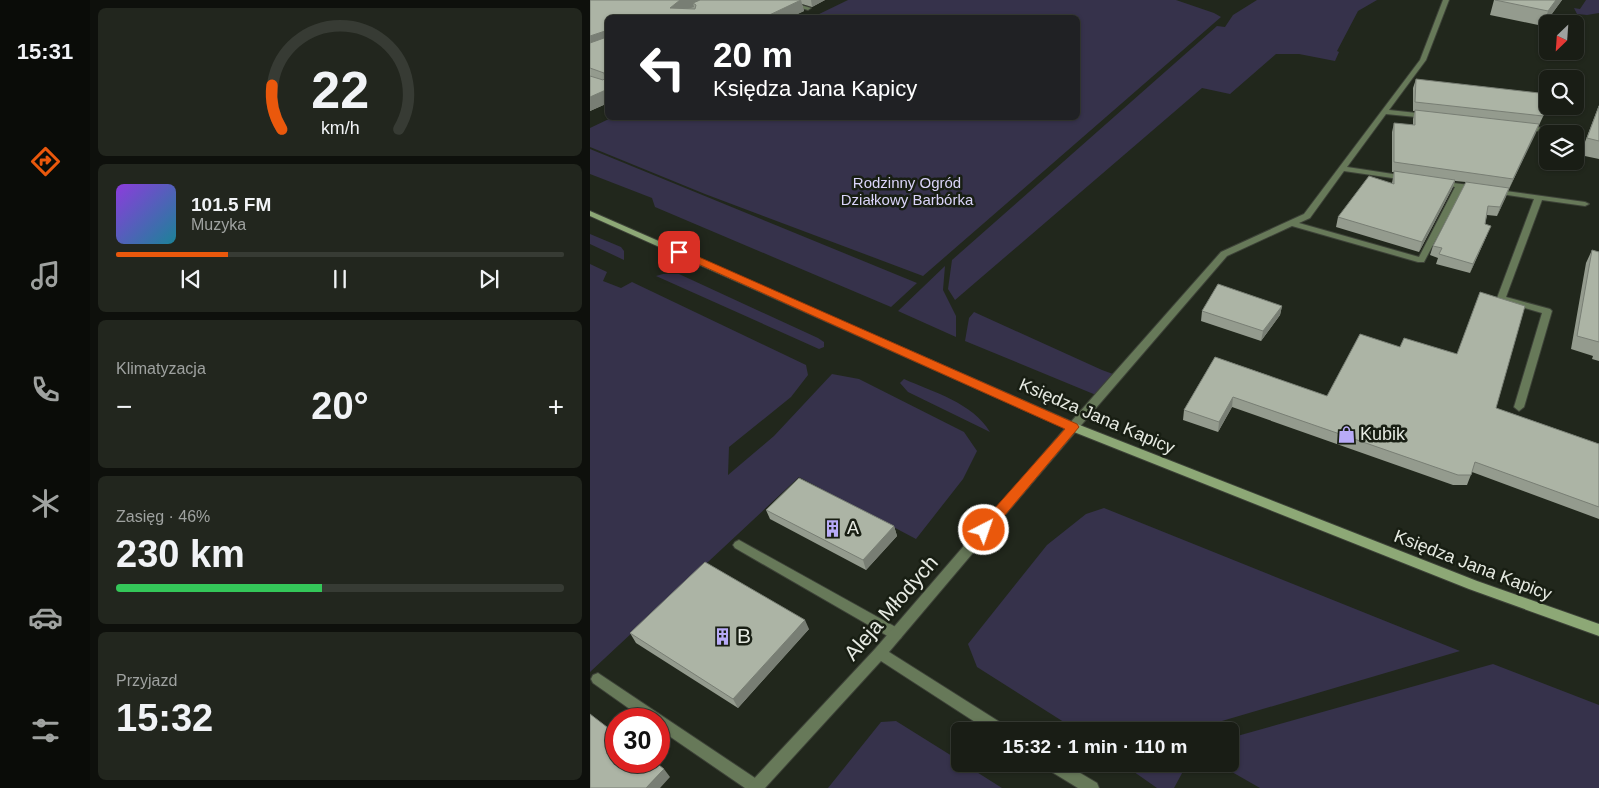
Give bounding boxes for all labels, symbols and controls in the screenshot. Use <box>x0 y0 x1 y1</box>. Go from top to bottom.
north arrow <box>1539 15 1584 60</box>
map controls <box>1539 15 1584 170</box>
icon: left <box>630 35 695 100</box>
text: 20 m <box>713 35 793 74</box>
text: 15:31 <box>17 39 73 64</box>
text: 22 <box>311 61 369 119</box>
button: search <box>1539 70 1584 115</box>
text: Księdza Jana Kapicy <box>713 76 917 101</box>
text: km/h <box>321 118 359 138</box>
button: layers <box>1539 125 1584 170</box>
icon: directions <box>28 144 63 179</box>
park label: Rodzinny Ogród Działkowy Barbórka <box>841 174 974 208</box>
text: 101.5 FM <box>191 194 271 215</box>
text: Muzyka <box>191 216 246 233</box>
pin <box>658 231 700 273</box>
icon: arrive <box>665 238 693 266</box>
icon: music <box>28 258 63 293</box>
icon: previous <box>177 265 205 293</box>
icon: pause <box>326 265 354 293</box>
icon: next <box>475 265 503 293</box>
text: Klimatyzacja <box>116 360 206 377</box>
icon: phone <box>28 372 63 407</box>
street label: Księdza Jana Kapicy <box>1016 374 1178 458</box>
text: 20° <box>311 385 369 427</box>
text: − <box>116 391 132 422</box>
text: + <box>548 391 564 422</box>
shop icon: Kubik <box>1336 424 1356 444</box>
place label: Kubik <box>1360 424 1406 444</box>
icon: climate <box>28 486 63 521</box>
position arrow <box>957 503 1009 555</box>
text: Zasięg · 46% <box>116 508 210 525</box>
building icon: A <box>823 518 843 538</box>
place label: A <box>847 518 859 538</box>
street label: Księdza Jana Kapicy <box>1391 526 1555 604</box>
text: 230 km <box>116 533 245 575</box>
street label: Aleja Młodych <box>839 551 942 665</box>
icon: car <box>28 600 63 635</box>
place label: B <box>737 624 751 647</box>
building icon: B <box>713 626 733 646</box>
text: Przyjazd <box>116 672 177 689</box>
text: 15:32 <box>116 697 213 739</box>
speed limit sign: 30 <box>605 708 670 773</box>
icon: filters <box>28 713 63 748</box>
text: 15:32 · 1 min · 110 m <box>1003 736 1187 757</box>

